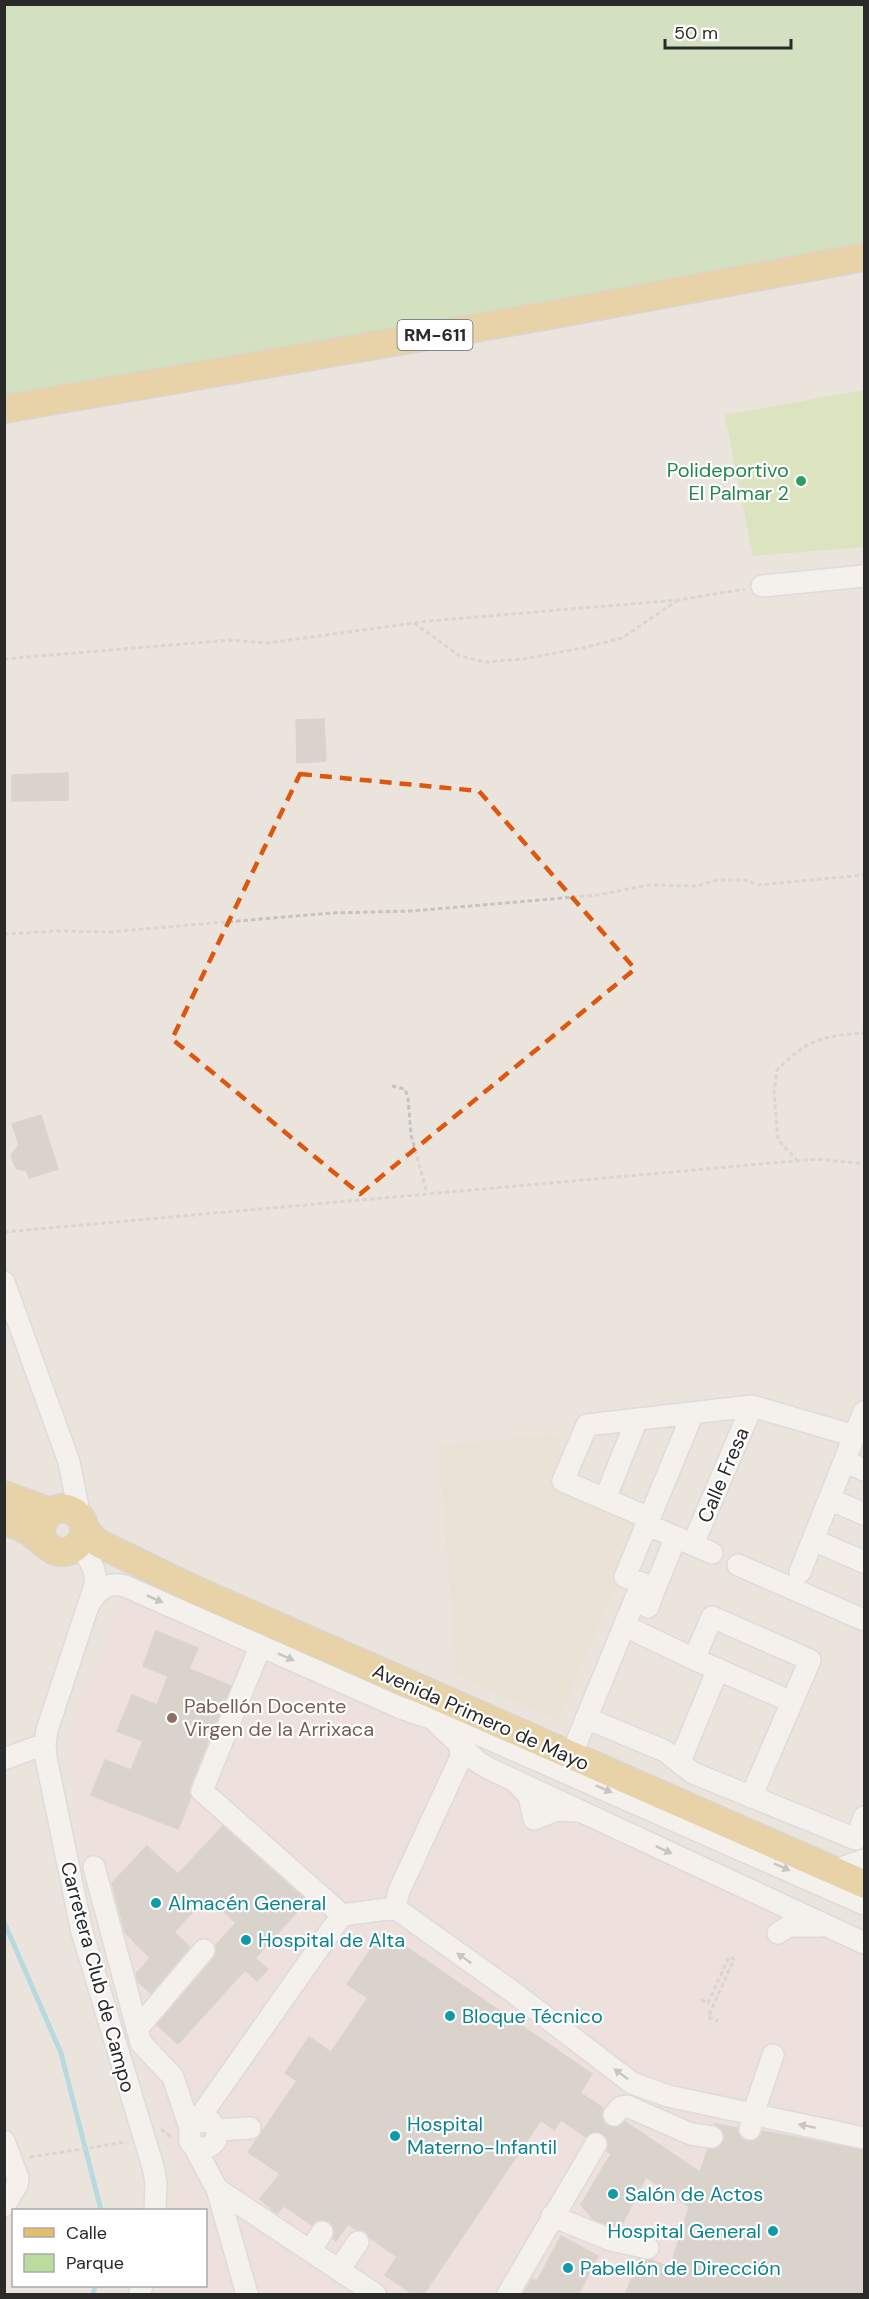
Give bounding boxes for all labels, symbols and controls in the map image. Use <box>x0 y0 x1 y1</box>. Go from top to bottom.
scale bar <box>665 12 791 50</box>
text: 50 m <box>674 21 718 45</box>
road number: RM-611 <box>398 320 472 350</box>
place label: Polideportivo El Palmar 2 <box>667 457 789 506</box>
marker: Polideportivo El Palmar 2 <box>794 474 808 488</box>
street label: Calle Fresa <box>691 1424 755 1526</box>
one-way arrow <box>146 1595 164 1604</box>
one-way arrow <box>277 1653 295 1662</box>
street label: Avenida Primero de Mayo <box>369 1657 593 1777</box>
place label: Pabellón Docente Virgen de la Arrixaca <box>184 1693 374 1742</box>
marker: Pabellón Docente Virgen de la Arrixaca <box>165 1711 179 1725</box>
one-way arrow <box>595 1784 612 1793</box>
one-way arrow <box>656 1846 673 1855</box>
street label: Carretera Club de Campo <box>55 1859 141 2095</box>
one-way arrow <box>773 1863 791 1873</box>
place label: Almacén General <box>168 1890 326 1916</box>
marker: Almacén General <box>149 1896 163 1910</box>
place label: Hospital de Alta <box>258 1927 405 1953</box>
marker: Hospital de Alta <box>239 1933 253 1947</box>
one-way arrow <box>457 1952 473 1964</box>
place label: Bloque Técnico <box>462 2003 603 2029</box>
marker: Bloque Técnico <box>443 2009 457 2023</box>
one-way arrow <box>613 2068 629 2080</box>
place label: Hospital Materno-Infantil <box>407 2111 557 2160</box>
one-way arrow <box>798 2120 817 2130</box>
marker: Hospital Materno-Infantil <box>388 2129 402 2143</box>
place label: Salón de Actos <box>625 2181 763 2207</box>
marker: Salón de Actos <box>606 2187 620 2201</box>
legend <box>12 2209 207 2287</box>
place label: Hospital General <box>608 2218 761 2244</box>
text: Calle <box>66 2221 107 2245</box>
marker: Hospital General <box>766 2224 780 2238</box>
text: Parque <box>66 2251 124 2275</box>
place label: Pabellón de Dirección <box>580 2255 781 2281</box>
marker: Pabellón de Dirección <box>561 2261 575 2275</box>

